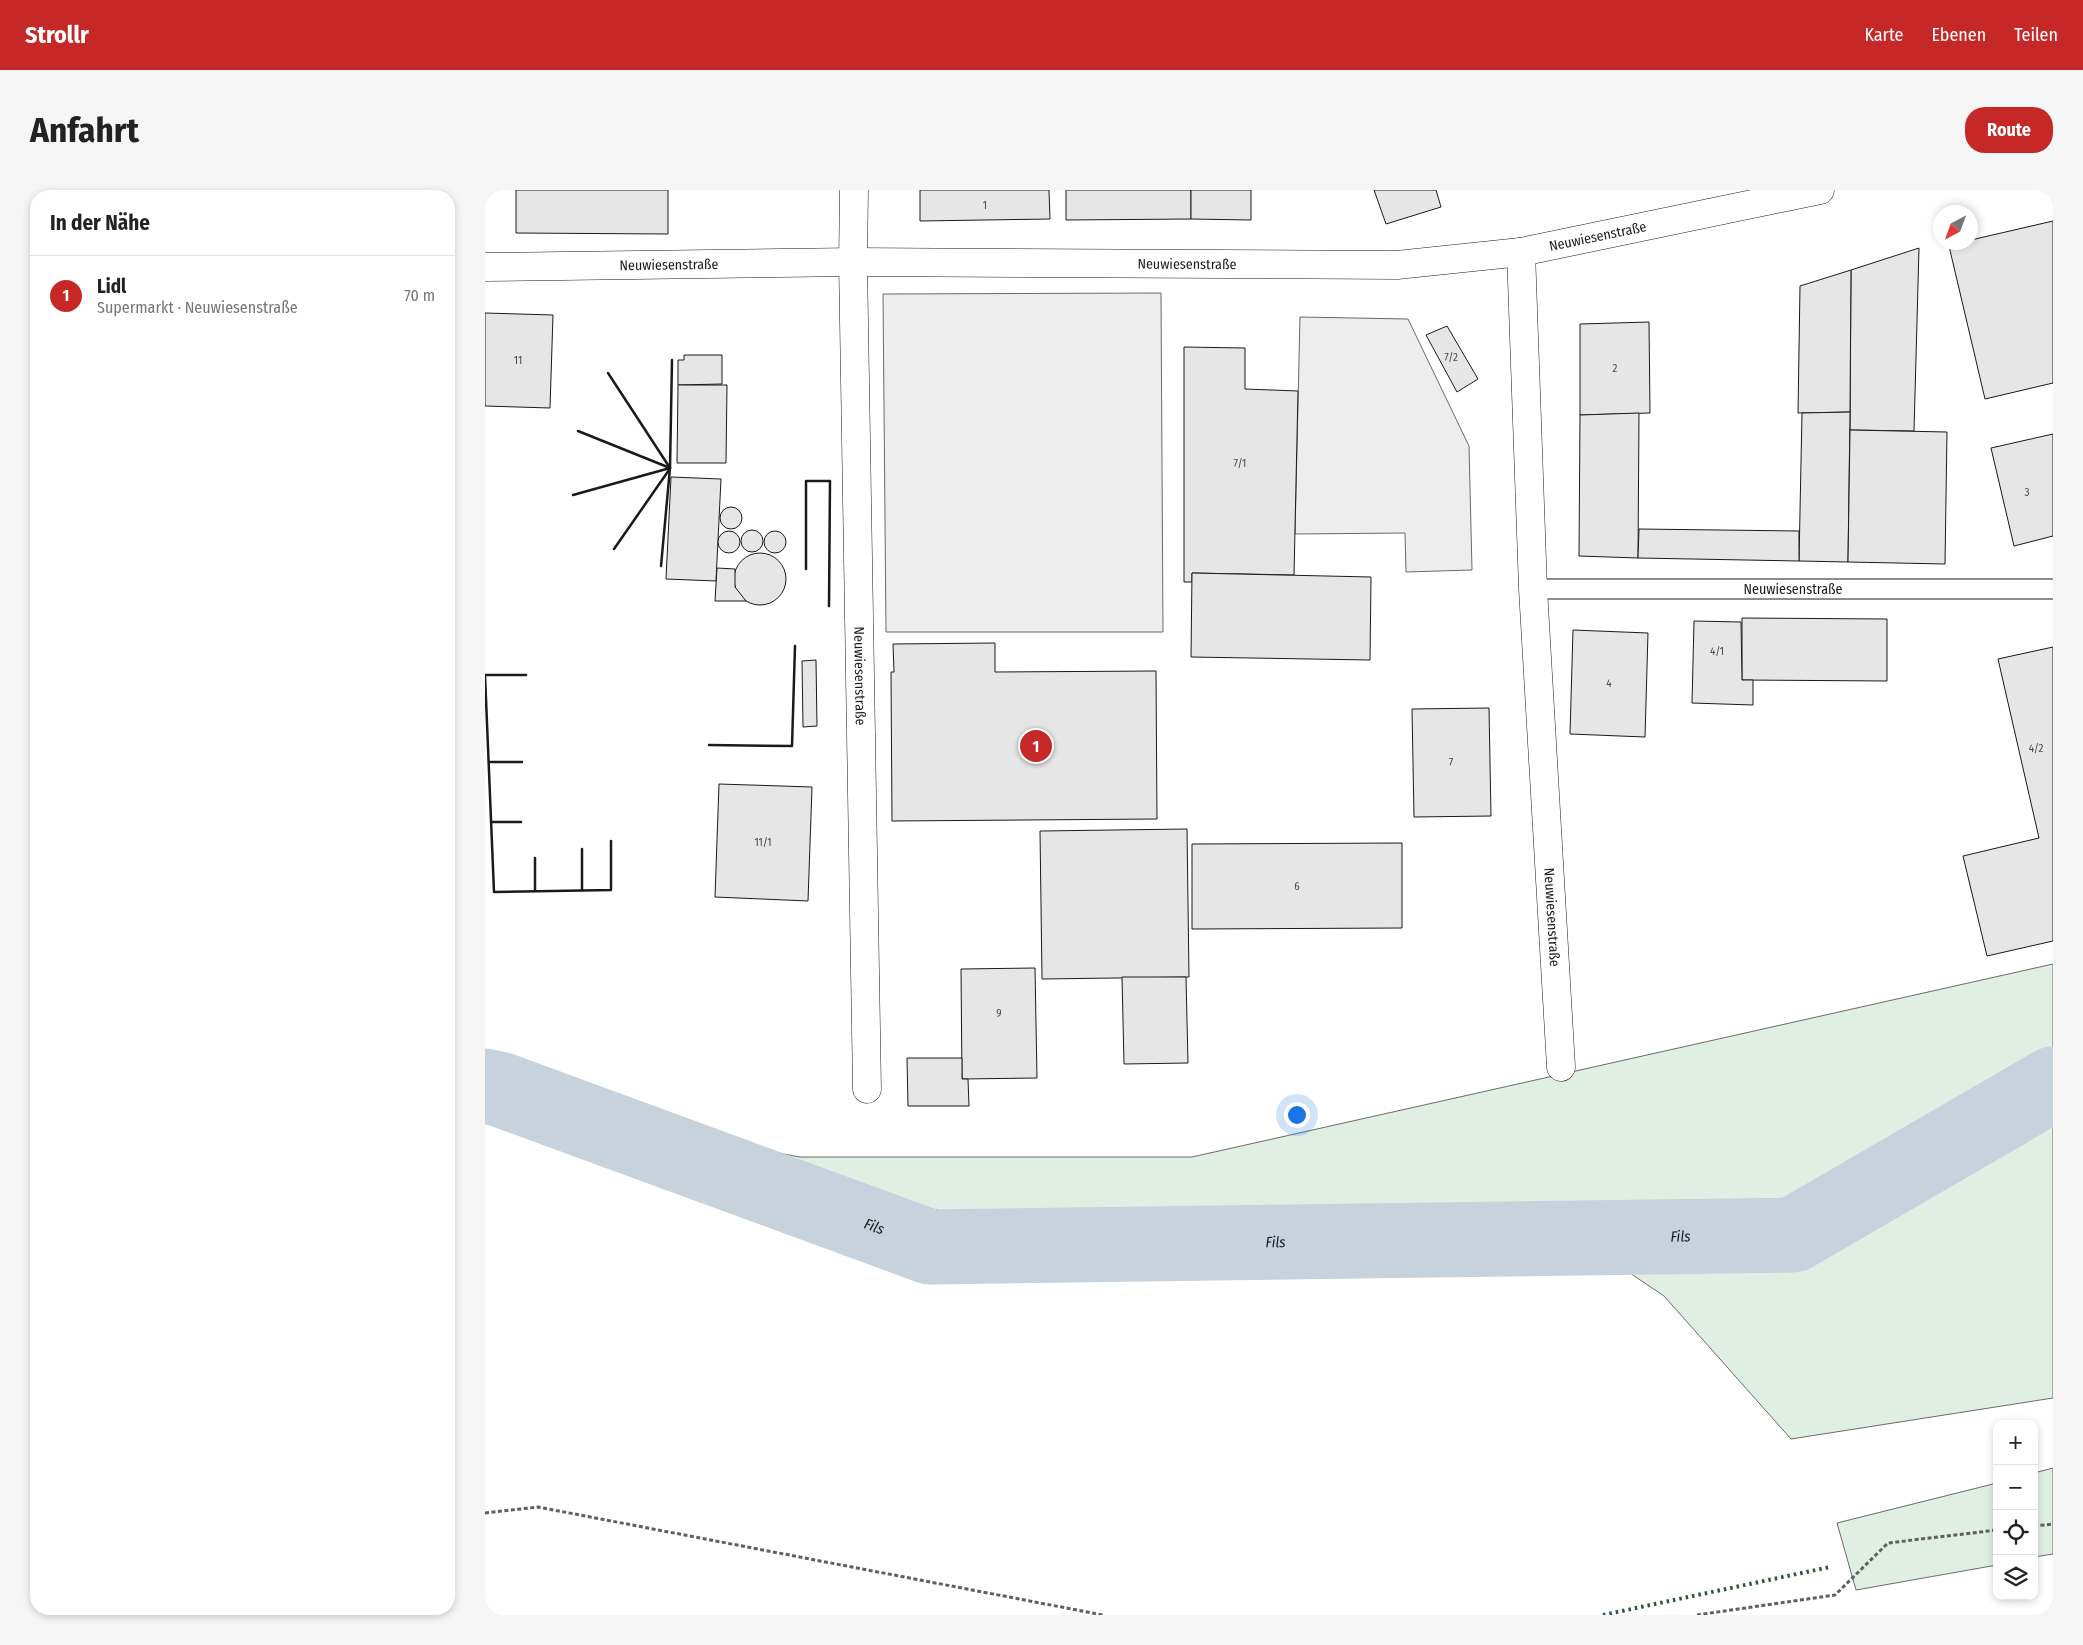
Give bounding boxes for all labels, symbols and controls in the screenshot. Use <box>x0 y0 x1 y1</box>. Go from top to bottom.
text: Strollr <box>25 21 89 49</box>
text: Karte <box>1864 24 1903 46</box>
text: Ebenen <box>1931 24 1986 46</box>
text: Teilen <box>2014 24 2058 46</box>
button: Route <box>1965 107 2053 153</box>
text: Anfahrt <box>30 109 139 151</box>
house number: 1 <box>983 199 987 212</box>
north arrow <box>1933 205 1978 250</box>
text: In der Nähe <box>50 210 150 236</box>
street label: Neuwiesenstraße <box>1547 218 1648 254</box>
street label: Neuwiesenstraße <box>619 255 719 274</box>
street label: Neuwiesenstraße <box>1137 255 1237 273</box>
text: Lidl <box>97 275 126 298</box>
text: 1 <box>63 286 69 305</box>
text: 70 m <box>404 286 435 305</box>
text: Supermarkt · Neuwiesenstraße <box>97 298 298 317</box>
house number: 7/2 <box>1444 351 1458 364</box>
house number: 11 <box>514 354 522 367</box>
house number: 2 <box>1613 362 1618 375</box>
house number: 7/1 <box>1234 457 1246 470</box>
house number: 3 <box>2025 486 2030 499</box>
street label: Neuwiesenstraße <box>1744 581 1843 598</box>
street label: Neuwiesenstraße <box>851 626 869 726</box>
house number: 4/1 <box>1710 645 1724 658</box>
house number: 4 <box>1606 677 1612 690</box>
pin: 1 <box>1020 727 1052 765</box>
house number: 4/2 <box>2029 742 2043 755</box>
house number: 7 <box>1449 756 1454 769</box>
house number: 11/1 <box>754 836 772 849</box>
street label: Neuwiesenstraße <box>1541 867 1564 967</box>
house number: 6 <box>1294 880 1300 893</box>
house number: 9 <box>996 1007 1002 1020</box>
your location <box>1284 1102 1310 1128</box>
water label: Fils <box>862 1215 887 1239</box>
water label: Fils <box>1670 1227 1691 1246</box>
water label: Fils <box>1265 1233 1286 1251</box>
map controls <box>1993 1420 2038 1600</box>
button: + <box>1993 1420 2038 1465</box>
button: − <box>1993 1465 2038 1510</box>
button: locate <box>1993 1510 2038 1555</box>
button: layers <box>1993 1555 2038 1600</box>

